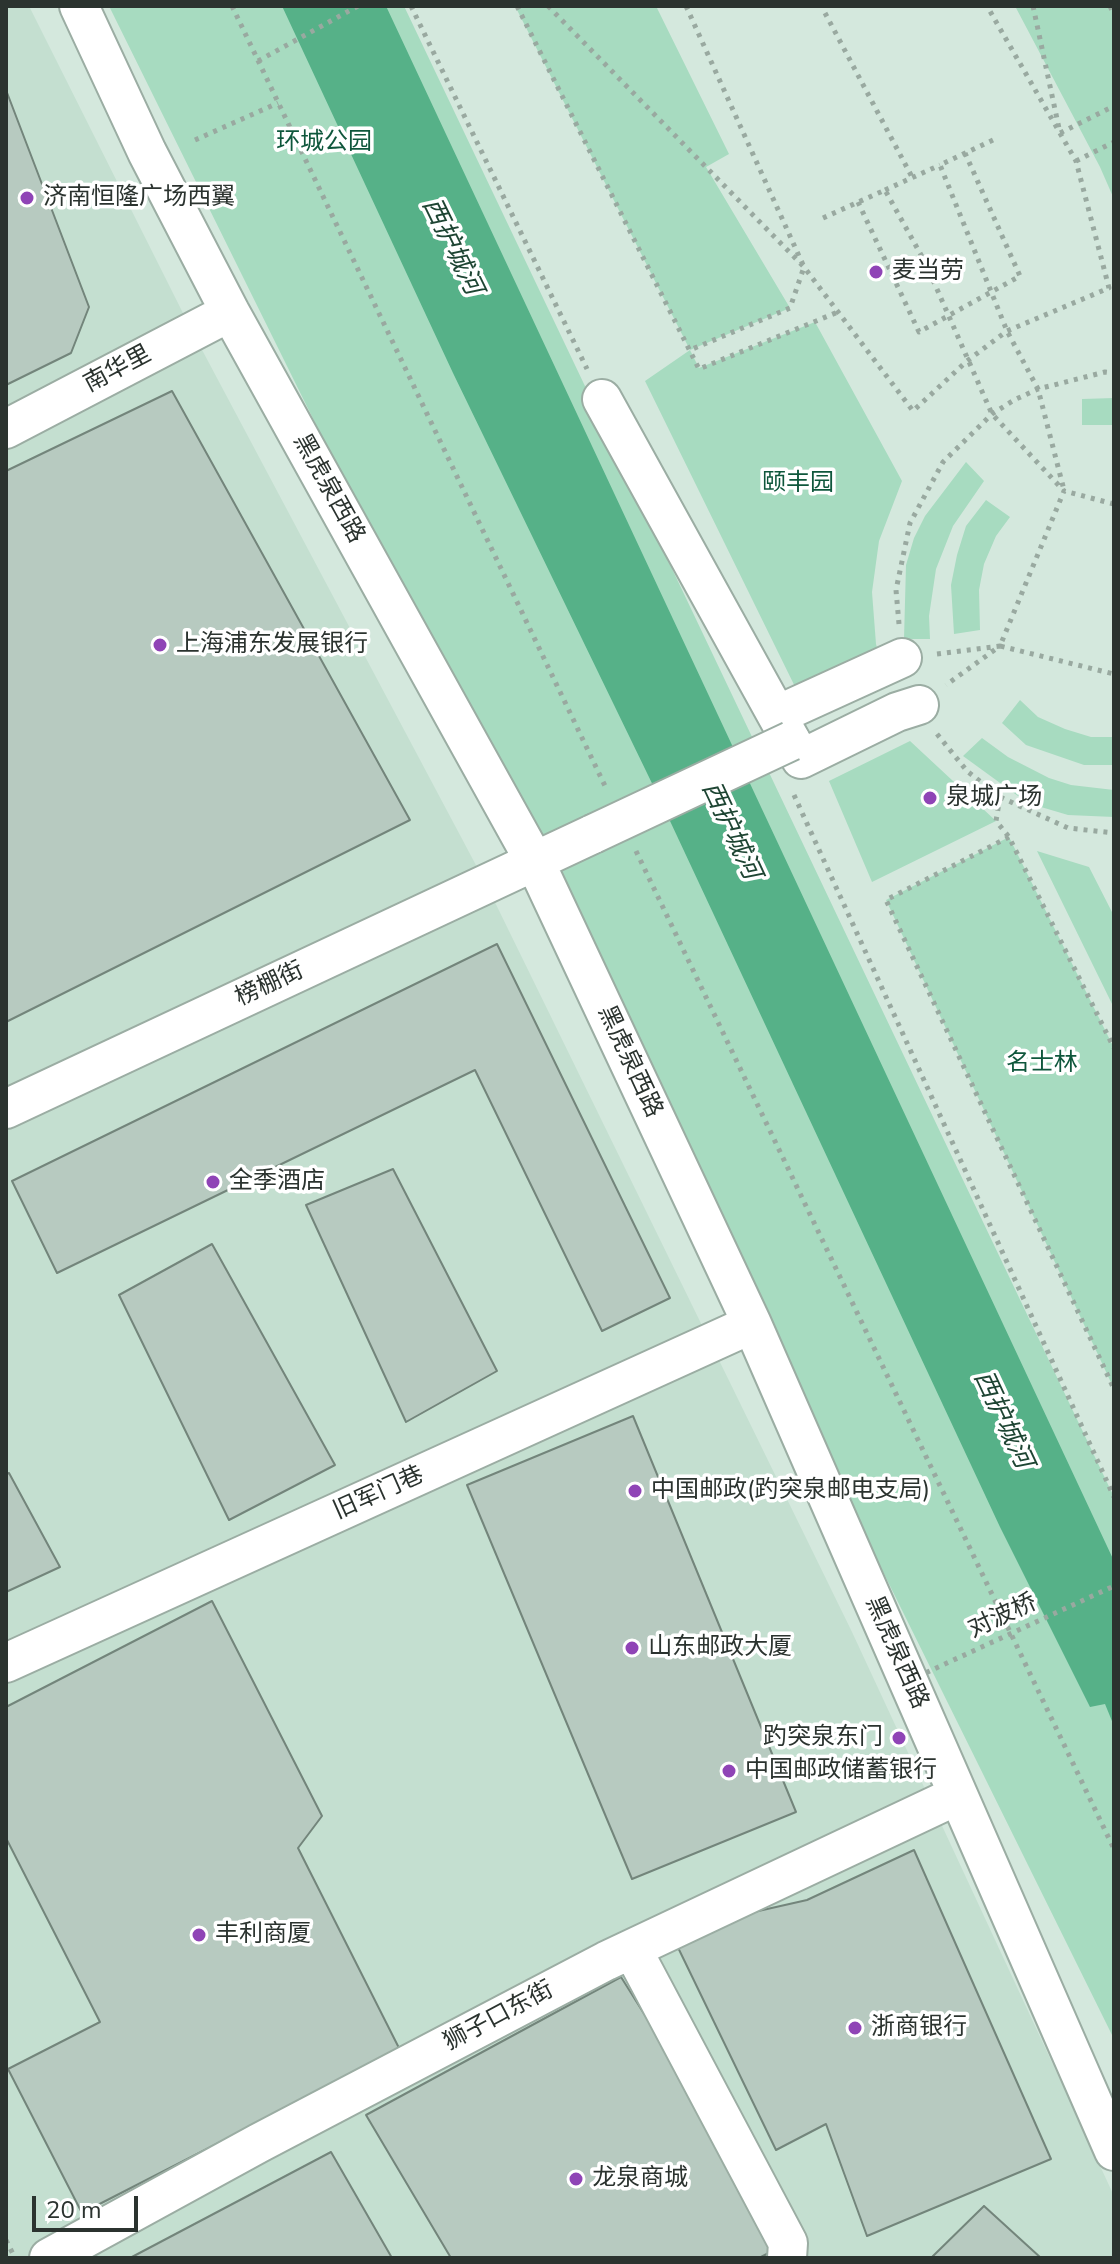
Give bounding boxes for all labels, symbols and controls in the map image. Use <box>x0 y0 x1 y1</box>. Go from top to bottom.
park label: 环城公园 <box>276 129 372 157</box>
place label: 济南恒隆广场西翼 <box>43 184 235 212</box>
marker: 济南恒隆广场西翼 <box>18 189 36 207</box>
water label: 西护城河 <box>414 193 488 301</box>
place label: 麦当劳 <box>892 258 964 286</box>
marker: 麦当劳 <box>867 263 885 281</box>
street label: 南华里 <box>79 340 157 400</box>
street label: 黑虎泉西路 <box>286 430 370 548</box>
park label: 颐丰园 <box>762 470 834 498</box>
place label: 上海浦东发展银行 <box>176 631 368 659</box>
marker: 上海浦东发展银行 <box>151 636 169 654</box>
water label: 西护城河 <box>694 777 766 885</box>
place label: 泉城广场 <box>946 784 1042 812</box>
marker: 泉城广场 <box>921 789 939 807</box>
street label: 榜棚街 <box>231 957 309 1013</box>
street label: 黑虎泉西路 <box>591 1002 667 1122</box>
park label: 名士林 <box>1006 1050 1078 1078</box>
place label: 全季酒店 <box>229 1168 325 1196</box>
marker: 全季酒店 <box>204 1173 222 1191</box>
water label: 西护城河 <box>966 1366 1038 1474</box>
street label: 旧军门巷 <box>329 1461 429 1527</box>
place label: 中国邮政(趵突泉邮电支局) <box>651 1477 930 1505</box>
marker: 中国邮政(趵突泉邮电支局) <box>626 1482 644 1500</box>
street label: 对波桥 <box>964 1589 1042 1645</box>
street label: 黑虎泉西路 <box>858 1592 934 1714</box>
place label: 山东邮政大厦 <box>648 1634 792 1662</box>
marker: 山东邮政大厦 <box>623 1639 641 1657</box>
place label: 趵突泉东门 <box>763 1724 883 1752</box>
marker: 趵突泉东门 <box>890 1729 908 1747</box>
place label: 中国邮政储蓄银行 <box>745 1757 937 1785</box>
marker: 中国邮政储蓄银行 <box>720 1762 738 1780</box>
place label: 丰利商厦 <box>215 1921 311 1949</box>
marker: 丰利商厦 <box>190 1926 208 1944</box>
street label: 狮子口东街 <box>439 1976 559 2058</box>
place label: 浙商银行 <box>871 2014 967 2042</box>
marker: 浙商银行 <box>846 2019 864 2037</box>
place label: 龙泉商城 <box>592 2165 688 2193</box>
marker: 龙泉商城 <box>567 2170 585 2188</box>
scale bar <box>36 2180 142 2230</box>
text: 20 m <box>46 2194 102 2226</box>

